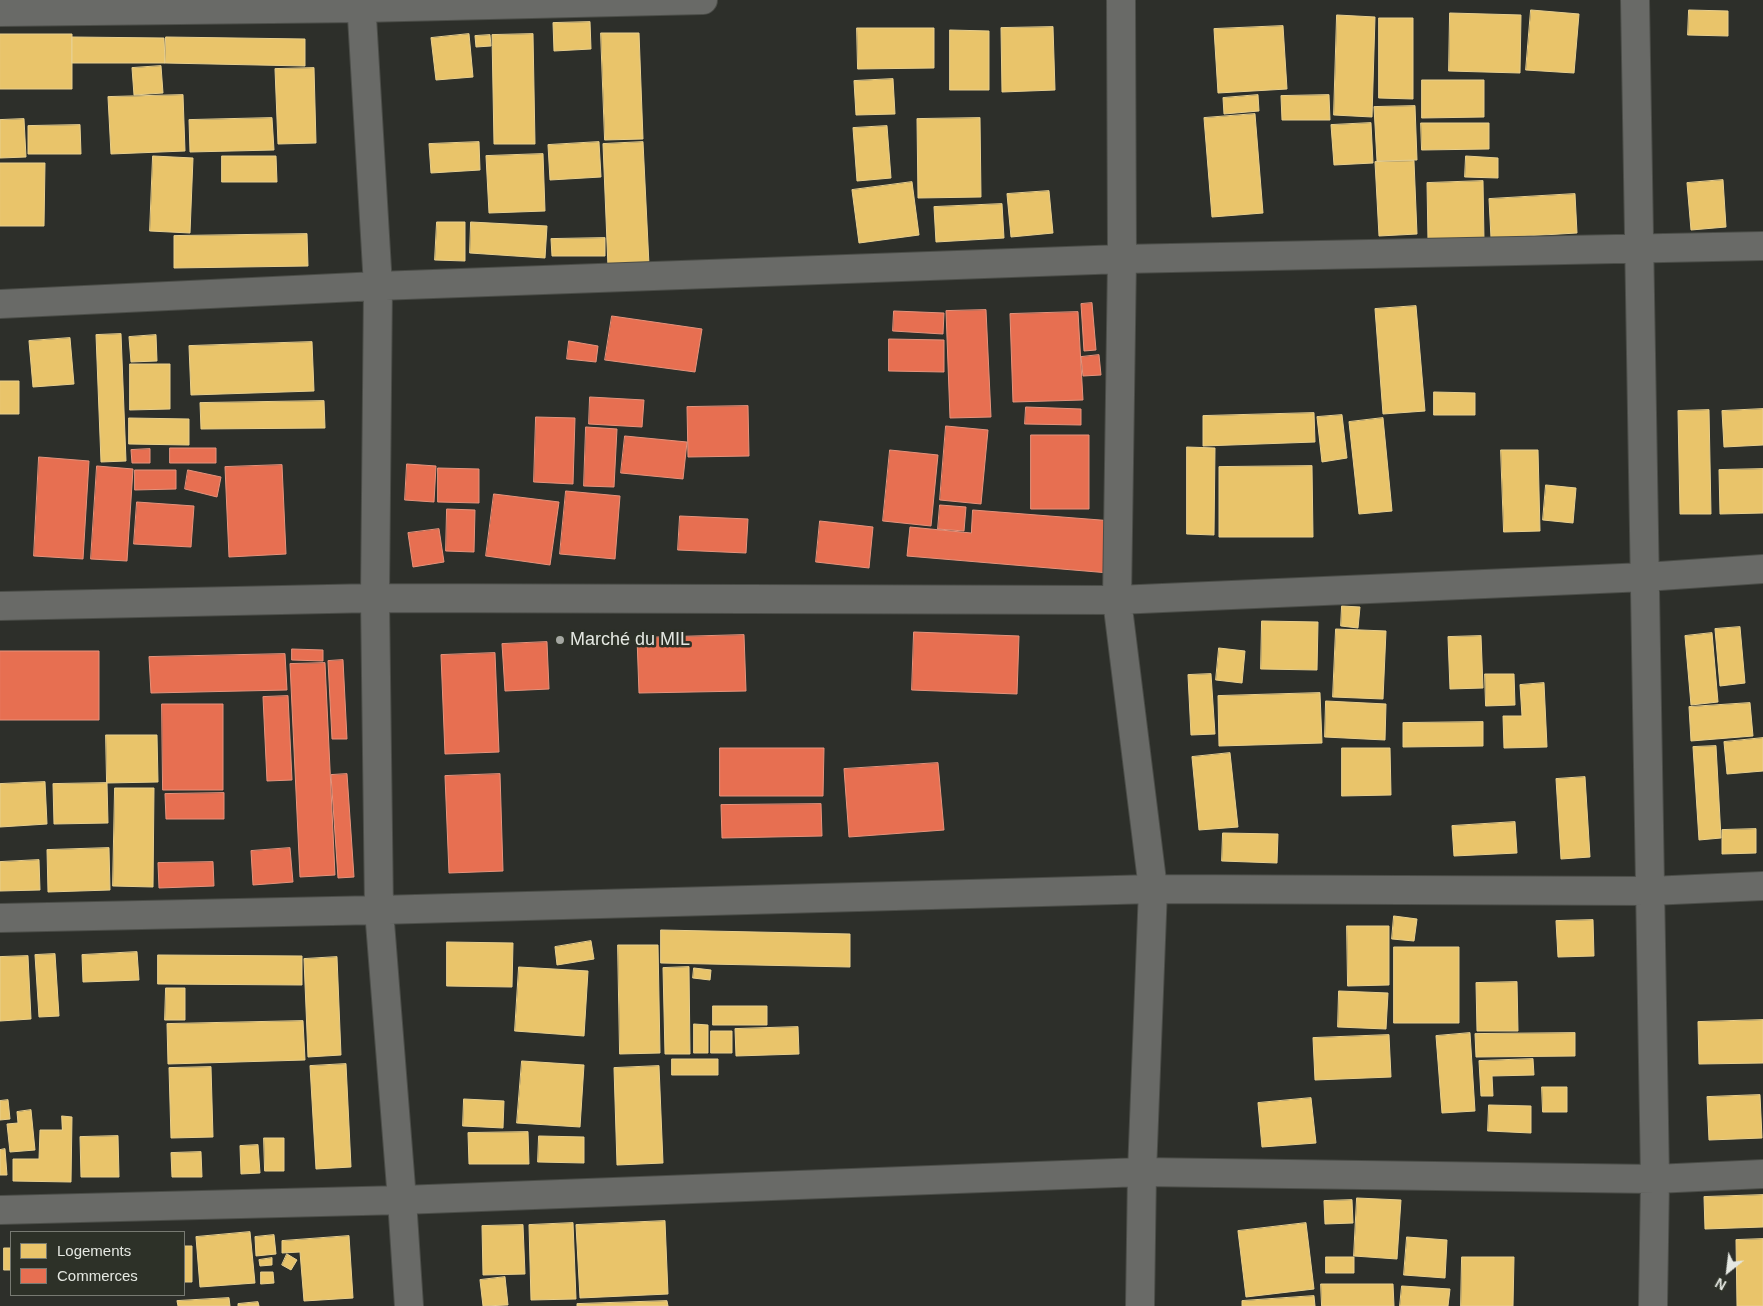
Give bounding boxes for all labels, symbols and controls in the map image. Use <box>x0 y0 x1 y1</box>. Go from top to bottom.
place label: Marché du MIL <box>570 629 690 651</box>
marker: Marché du MIL <box>554 634 566 646</box>
legend <box>10 1231 185 1296</box>
text: Logements <box>57 1242 131 1259</box>
north arrow <box>1703 1246 1753 1296</box>
text: Commerces <box>57 1267 138 1284</box>
text: N <box>1712 1275 1729 1294</box>

